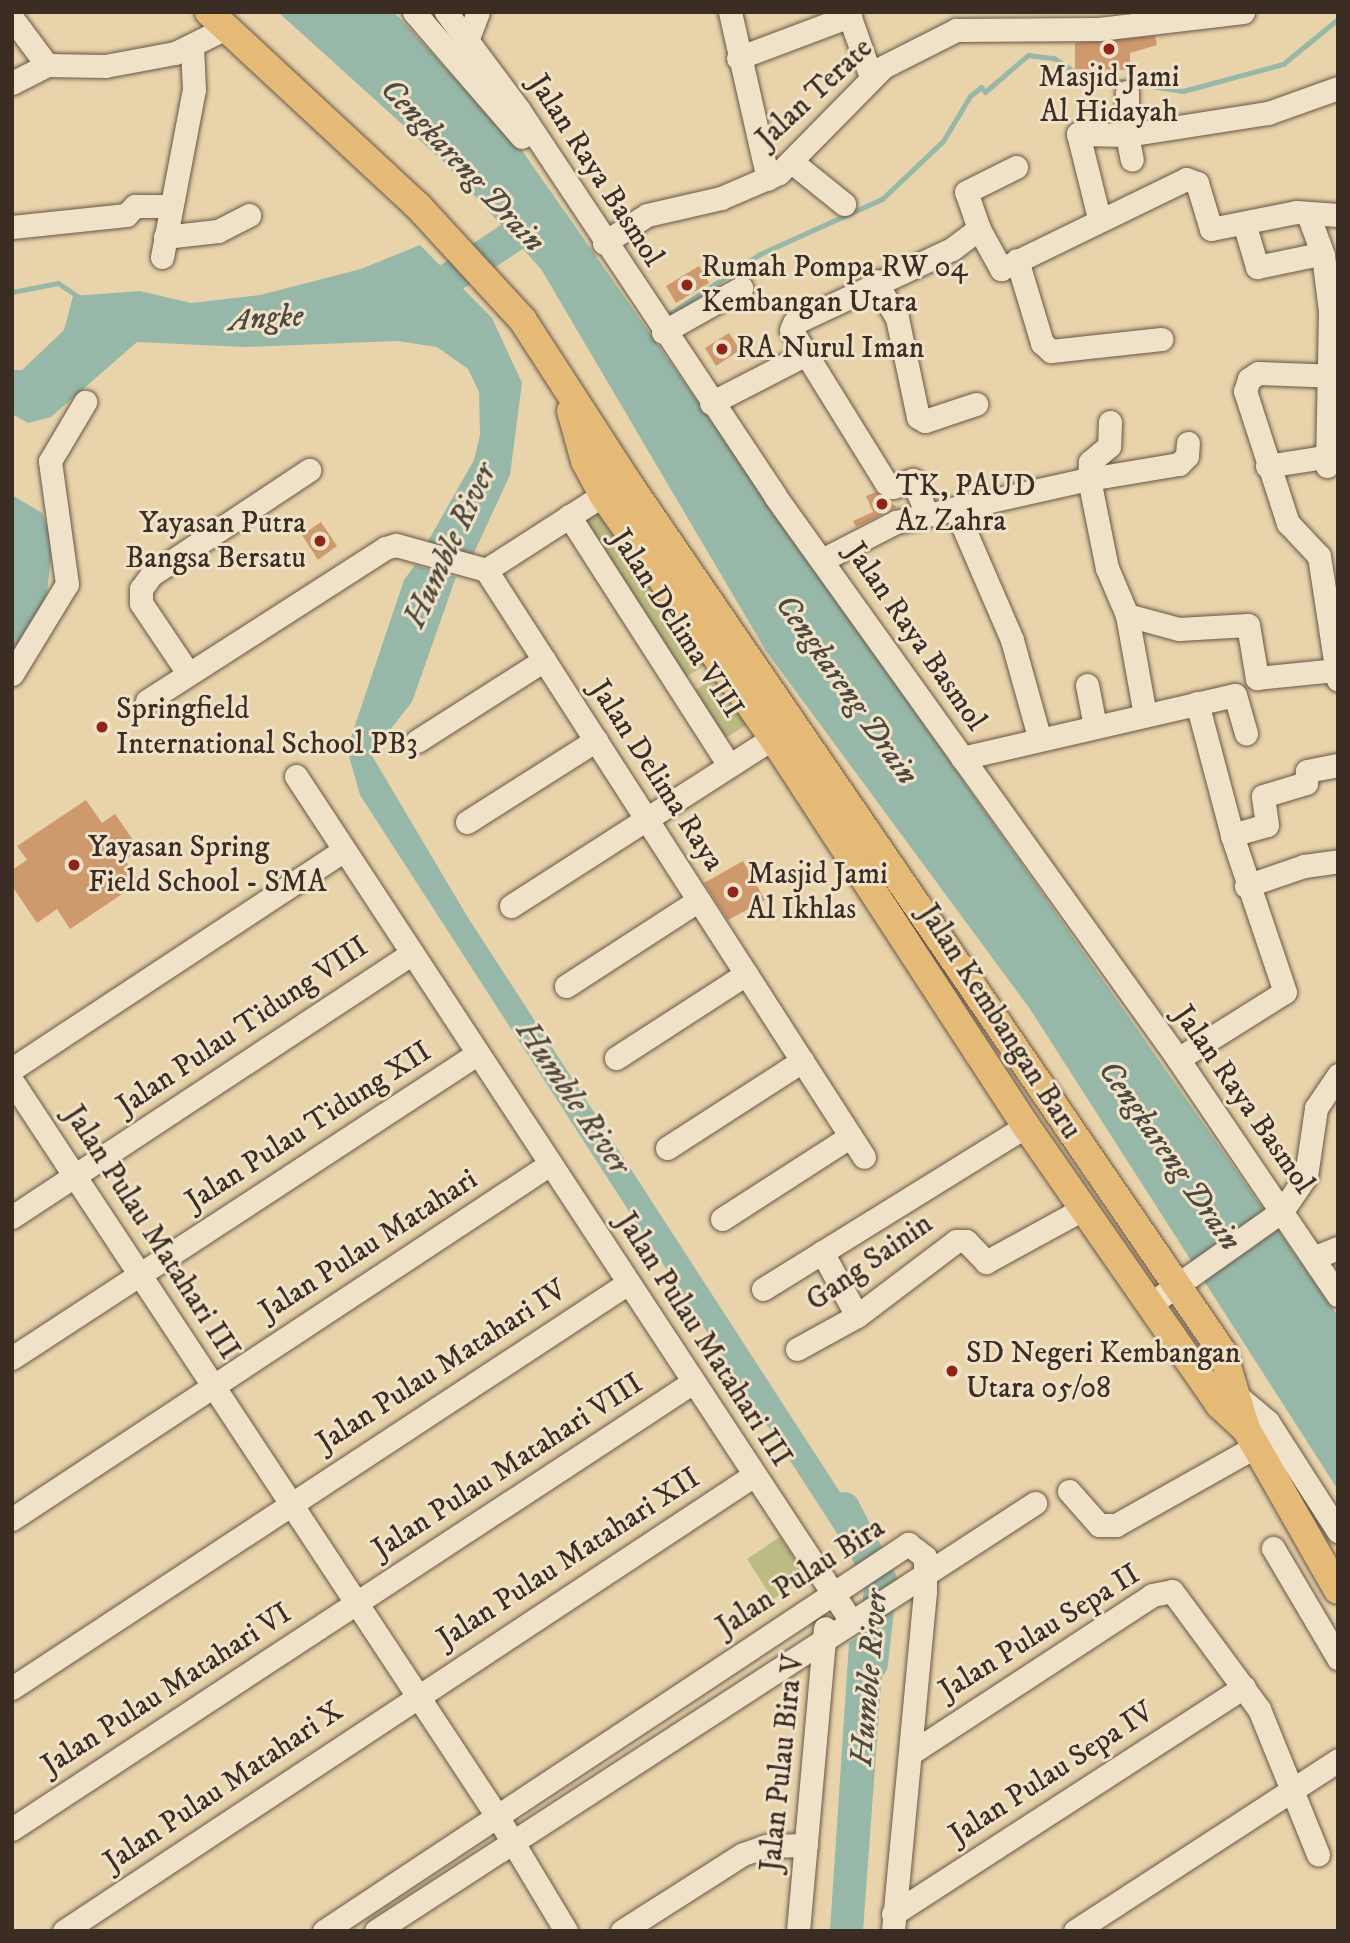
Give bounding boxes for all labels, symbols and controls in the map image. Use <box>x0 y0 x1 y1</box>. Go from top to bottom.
street label: Jalan Terate <box>749 31 881 157</box>
marker: Masjid Jami Al Hidayah <box>1101 41 1117 57</box>
place label: Masjid Jami Al Hidayah <box>1039 60 1179 130</box>
street label: Jalan Raya Basmol <box>520 68 670 274</box>
water label: Cengkareng Drain <box>372 71 552 261</box>
place label: Rumah Pompa RW 04 Kembangan Utara <box>701 250 968 320</box>
marker: Rumah Pompa RW 04 Kembangan Utara <box>679 277 695 293</box>
water label: Angke <box>227 297 305 341</box>
place label: RA Nurul Iman <box>736 331 924 367</box>
marker: RA Nurul Iman <box>714 341 730 357</box>
water label: Humble River <box>396 458 506 634</box>
place label: TK, PAUD Az Zahra <box>896 469 1036 540</box>
marker: TK, PAUD Az Zahra <box>874 496 890 512</box>
place label: Yayasan Putra Bangsa Bersatu <box>125 506 306 576</box>
street label: Jalan Delima VIII <box>602 523 750 725</box>
marker: Yayasan Putra Bangsa Bersatu <box>312 533 328 549</box>
street label: Jalan Raya Basmol <box>837 536 993 738</box>
water label: Cengkareng Drain <box>766 587 926 793</box>
street label: Jalan Delima Raya <box>581 674 731 878</box>
place label: Springfield International School PB3 <box>116 692 418 762</box>
marker: Springfield International School PB3 <box>94 719 110 735</box>
place label: Yayasan Spring Field School - SMA <box>88 830 327 900</box>
marker: Yayasan Spring Field School - SMA <box>66 857 82 873</box>
place label: Masjid Jami Al Ikhlas <box>747 857 888 928</box>
marker: Masjid Jami Al Ikhlas <box>725 884 741 900</box>
street label: Jalan Kembangan Baru <box>910 898 1088 1146</box>
street label: Jalan Pulau Tidung VIII <box>111 930 375 1124</box>
street label: Jalan Raya Basmol <box>1165 999 1321 1201</box>
water label: Humble River <box>507 1014 637 1182</box>
street label: Jalan Pulau Tidung XII <box>179 1034 439 1220</box>
water label: Cengkareng Drain <box>1089 1053 1249 1259</box>
street label: Jalan Pulau Matahari III <box>55 1099 247 1367</box>
street label: Jalan Pulau Matahari <box>253 1162 485 1330</box>
street label: Jalan Pulau Matahari III <box>607 1206 799 1474</box>
street label: Gang Sainin <box>800 1206 940 1320</box>
street label: Jalan Pulau Matahari IV <box>310 1273 574 1461</box>
place label: SD Negeri Kembangan Utara 05/08 <box>966 1336 1240 1406</box>
marker: SD Negeri Kembangan Utara 05/08 <box>944 1363 960 1379</box>
street label: Jalan Pulau Matahari VIII <box>366 1366 650 1568</box>
street label: Jalan Pulau Matahari XII <box>431 1461 707 1657</box>
street label: Jalan Pulau Bira <box>710 1510 892 1646</box>
street label: Jalan Pulau Sepa II <box>933 1557 1147 1709</box>
water label: Humble River <box>843 1588 897 1768</box>
street label: Jalan Pulau Matahari VI <box>35 1596 299 1784</box>
street label: Jalan Pulau Bira V <box>754 1652 812 1874</box>
street label: Jalan Pulau Matahari X <box>98 1694 350 1880</box>
street label: Jalan Pulau Sepa IV <box>943 1695 1161 1853</box>

